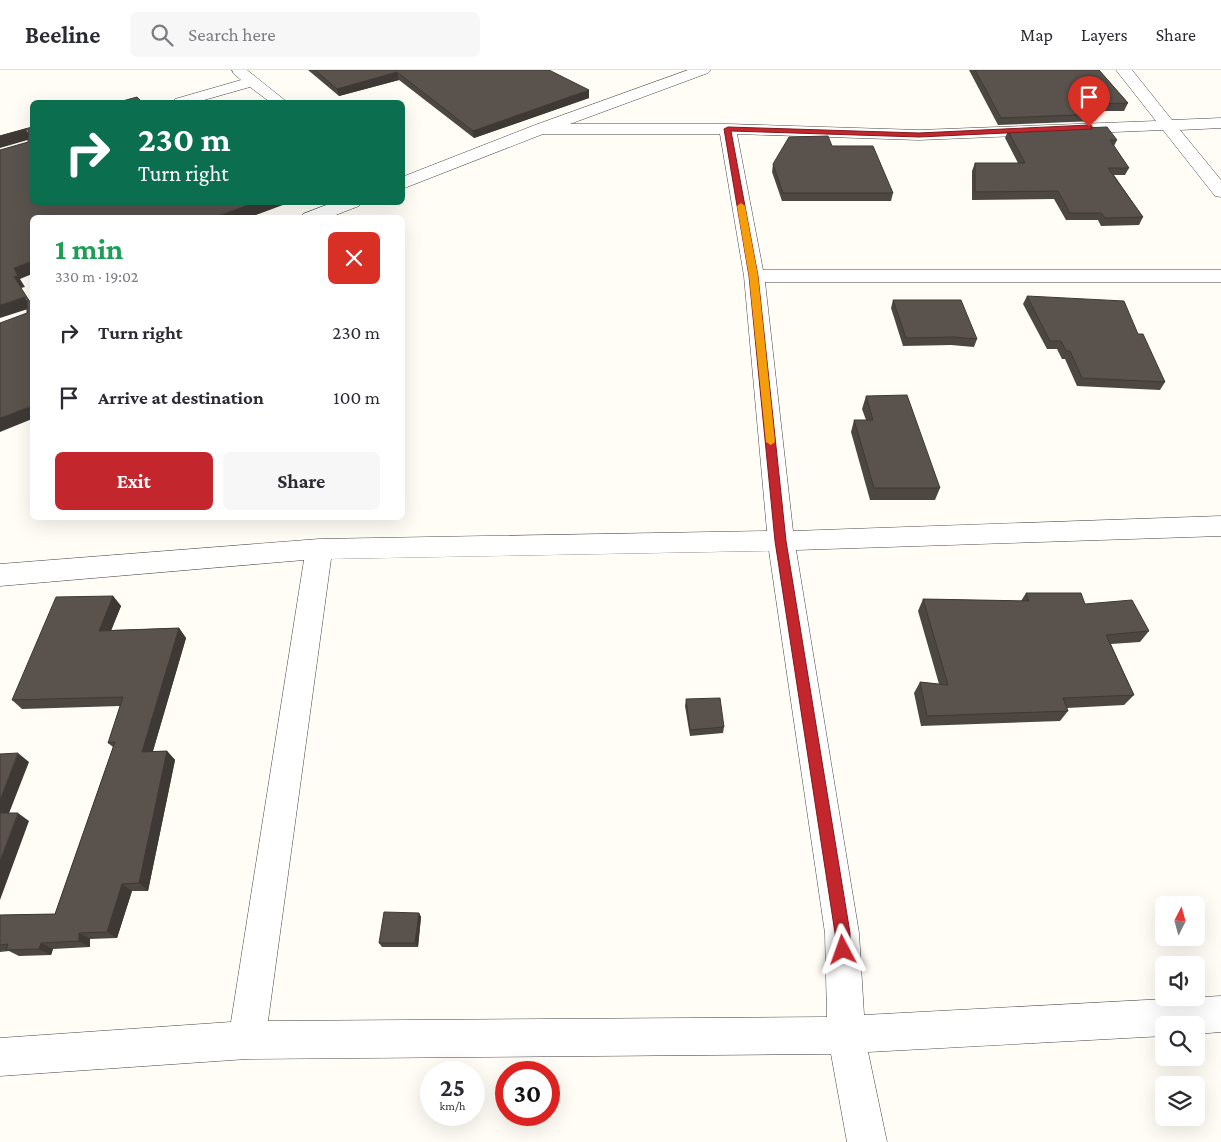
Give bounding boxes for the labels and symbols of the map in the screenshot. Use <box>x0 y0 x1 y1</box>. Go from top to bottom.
pin <box>1068 76 1110 127</box>
north arrow <box>1155 896 1205 946</box>
position arrow <box>816 923 868 975</box>
speed limit sign: 30 <box>495 1061 560 1126</box>

